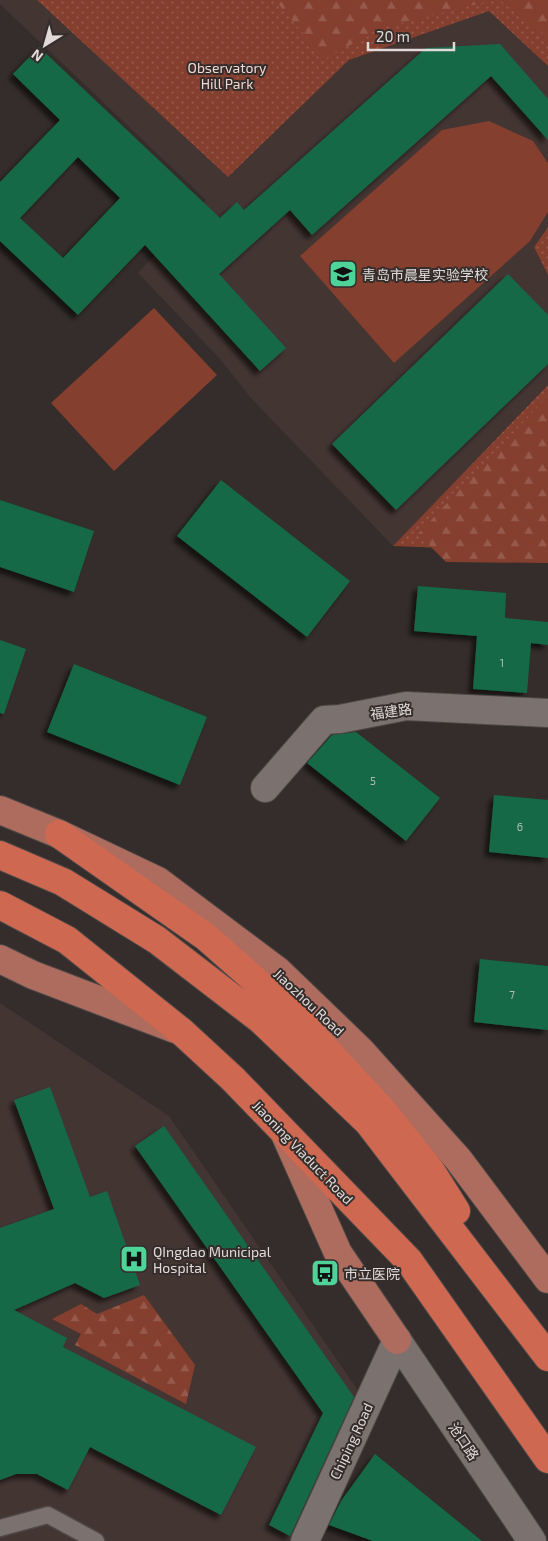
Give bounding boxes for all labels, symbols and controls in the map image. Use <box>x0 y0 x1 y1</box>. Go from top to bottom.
north arrow <box>20 20 70 70</box>
scale bar <box>368 20 454 52</box>
text: 20 m <box>376 27 410 45</box>
text: N <box>28 46 46 66</box>
park label: Observatory Hill Park <box>188 59 267 92</box>
school or university icon: 青岛市晨星实验学校 <box>328 259 358 289</box>
place label: 青岛市晨星实验学校 <box>362 266 488 283</box>
house number: 1 <box>500 656 504 669</box>
street label: 福建路 <box>369 700 413 722</box>
house number: 5 <box>370 774 376 787</box>
house number: 6 <box>517 820 523 833</box>
street label: Jiaozhou Road <box>270 965 348 1039</box>
house number: 7 <box>509 988 515 1001</box>
street label: Jiaoning Viaduct Road <box>249 1097 357 1207</box>
place label: QIngdao Municipal Hospital <box>153 1243 272 1276</box>
hospital icon: QIngdao Municipal Hospital <box>119 1244 149 1274</box>
bus stop icon: 市立医院 <box>310 1258 340 1288</box>
place label: 市立医院 <box>344 1265 400 1282</box>
street label: Chiping Road <box>326 1400 376 1482</box>
street label: 沧口路 <box>445 1419 483 1463</box>

